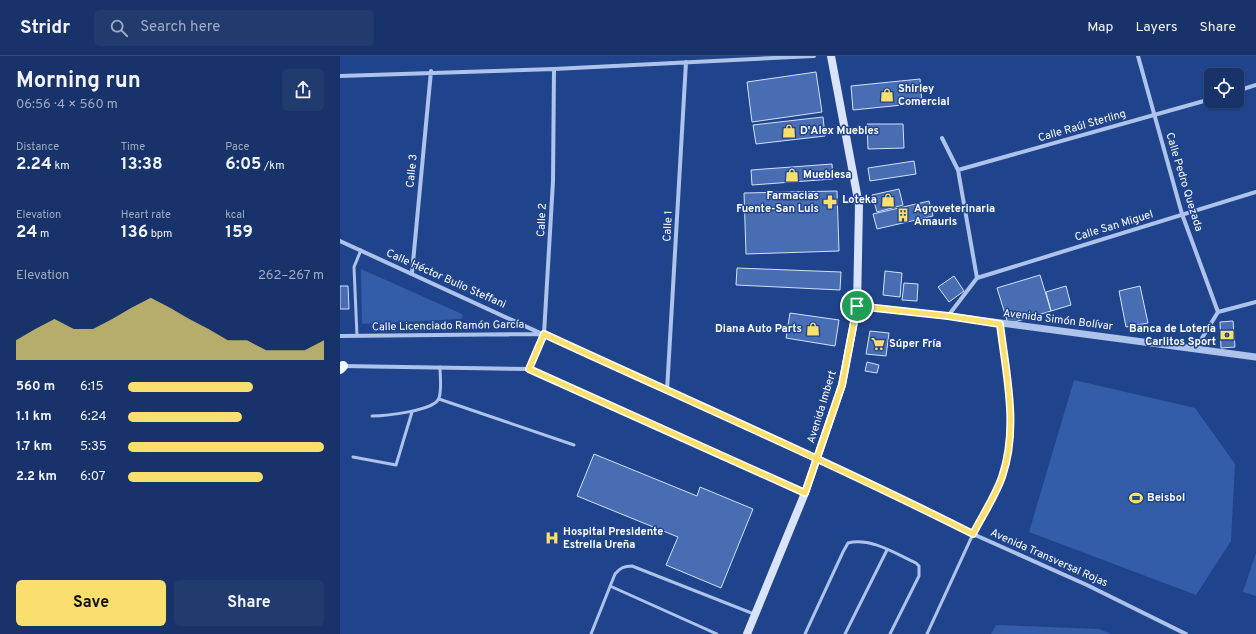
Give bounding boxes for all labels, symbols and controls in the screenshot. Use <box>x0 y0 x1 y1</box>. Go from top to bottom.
search box <box>94 10 374 46</box>
text: Stridr <box>20 16 70 40</box>
icon: search <box>108 17 130 39</box>
text: Search here <box>140 18 220 37</box>
text: Map <box>1087 19 1113 36</box>
text: Layers <box>1135 19 1177 36</box>
text: Share <box>1199 19 1236 36</box>
text: Morning run <box>16 68 141 95</box>
map controls <box>1204 68 1244 108</box>
button: locate <box>1204 68 1244 108</box>
button: share <box>282 69 324 111</box>
place label: Shirley Comercial <box>898 82 950 109</box>
shop icon: Shirley Comercial <box>879 87 895 103</box>
text: 06:56 · 4 × 560 m <box>16 97 118 113</box>
street label: Calle Raúl Sterling <box>1036 107 1128 145</box>
shop icon: D'Alex Muebles <box>781 123 797 139</box>
place label: D'Alex Muebles <box>800 124 879 138</box>
street label: Calle Pedro Quezada <box>1162 131 1206 233</box>
text: Distance <box>16 140 59 154</box>
text: Time <box>121 140 145 154</box>
text: Pace <box>225 140 250 154</box>
street label: Calle 3 <box>403 153 421 189</box>
text: 2.24 <box>16 154 52 176</box>
text: 13:38 <box>121 154 163 176</box>
text: 6:05 <box>225 154 261 176</box>
text: km <box>52 159 70 173</box>
text: /km <box>261 159 285 173</box>
shop icon: Mueblesa <box>784 167 800 183</box>
place label: Mueblesa <box>803 168 851 182</box>
place label: Farmacias Fuente-San Luis <box>736 189 819 216</box>
shop icon: Loteka <box>880 192 896 208</box>
place label: Loteka <box>842 193 877 207</box>
pharmacy icon: Farmacias Fuente-San Luis <box>822 194 838 210</box>
place label: Agroveterinaria Amauris <box>914 202 995 229</box>
street label: Calle 2 <box>534 203 550 237</box>
building icon: Agroveterinaria Amauris <box>895 207 911 223</box>
street label: Calle San Miguel <box>1073 207 1155 245</box>
text: Elevation <box>16 208 61 222</box>
text: Heart rate <box>121 208 171 222</box>
text: kcal <box>225 208 245 222</box>
street label: Calle 1 <box>660 210 676 242</box>
text: 24 <box>16 222 37 244</box>
text: 136 <box>121 222 148 244</box>
text: 159 <box>225 222 253 244</box>
text: m <box>37 227 49 241</box>
text: bpm <box>148 227 172 241</box>
street label: Calle Héctor Bullo Steffani <box>384 246 508 312</box>
text: Elevation <box>16 268 69 284</box>
text: 262–267 m <box>258 268 324 284</box>
pin <box>840 289 874 323</box>
icon: arrive <box>846 295 868 317</box>
street label: Avenida Simón Bolívar <box>1002 306 1114 334</box>
street label: Calle Licenciado Ramón García <box>372 318 524 334</box>
shop icon: Diana Auto Parts <box>805 321 821 337</box>
place label: Diana Auto Parts <box>715 322 802 336</box>
place label: Banca de Lotería Carlitos Sport <box>1129 322 1216 349</box>
bank icon: Banca de Lotería Carlitos Sport <box>1219 327 1235 343</box>
supermarket icon: Súper Fría <box>870 336 886 352</box>
place label: Súper Fría <box>889 337 941 351</box>
street label: Avenida Imbert <box>804 369 840 445</box>
text: 560 m <box>16 379 55 395</box>
text: 6:15 <box>80 379 104 395</box>
text: 1.1 km <box>16 409 52 425</box>
text: 6:24 <box>80 409 107 425</box>
text: 1.7 km <box>16 439 52 455</box>
text: 5:35 <box>80 439 107 455</box>
text: 2.2 km <box>16 469 57 485</box>
text: 6:07 <box>80 469 105 485</box>
sports icon: Beisbol <box>1128 490 1144 506</box>
place label: Beisbol <box>1147 491 1185 505</box>
place label: Hospital Presidente Estrella Ureña <box>563 525 663 552</box>
street label: Avenida Transversal Rojas <box>988 526 1110 590</box>
hospital icon: Hospital Presidente Estrella Ureña <box>544 530 560 546</box>
button: Save <box>16 580 166 626</box>
button: Share <box>174 580 324 626</box>

